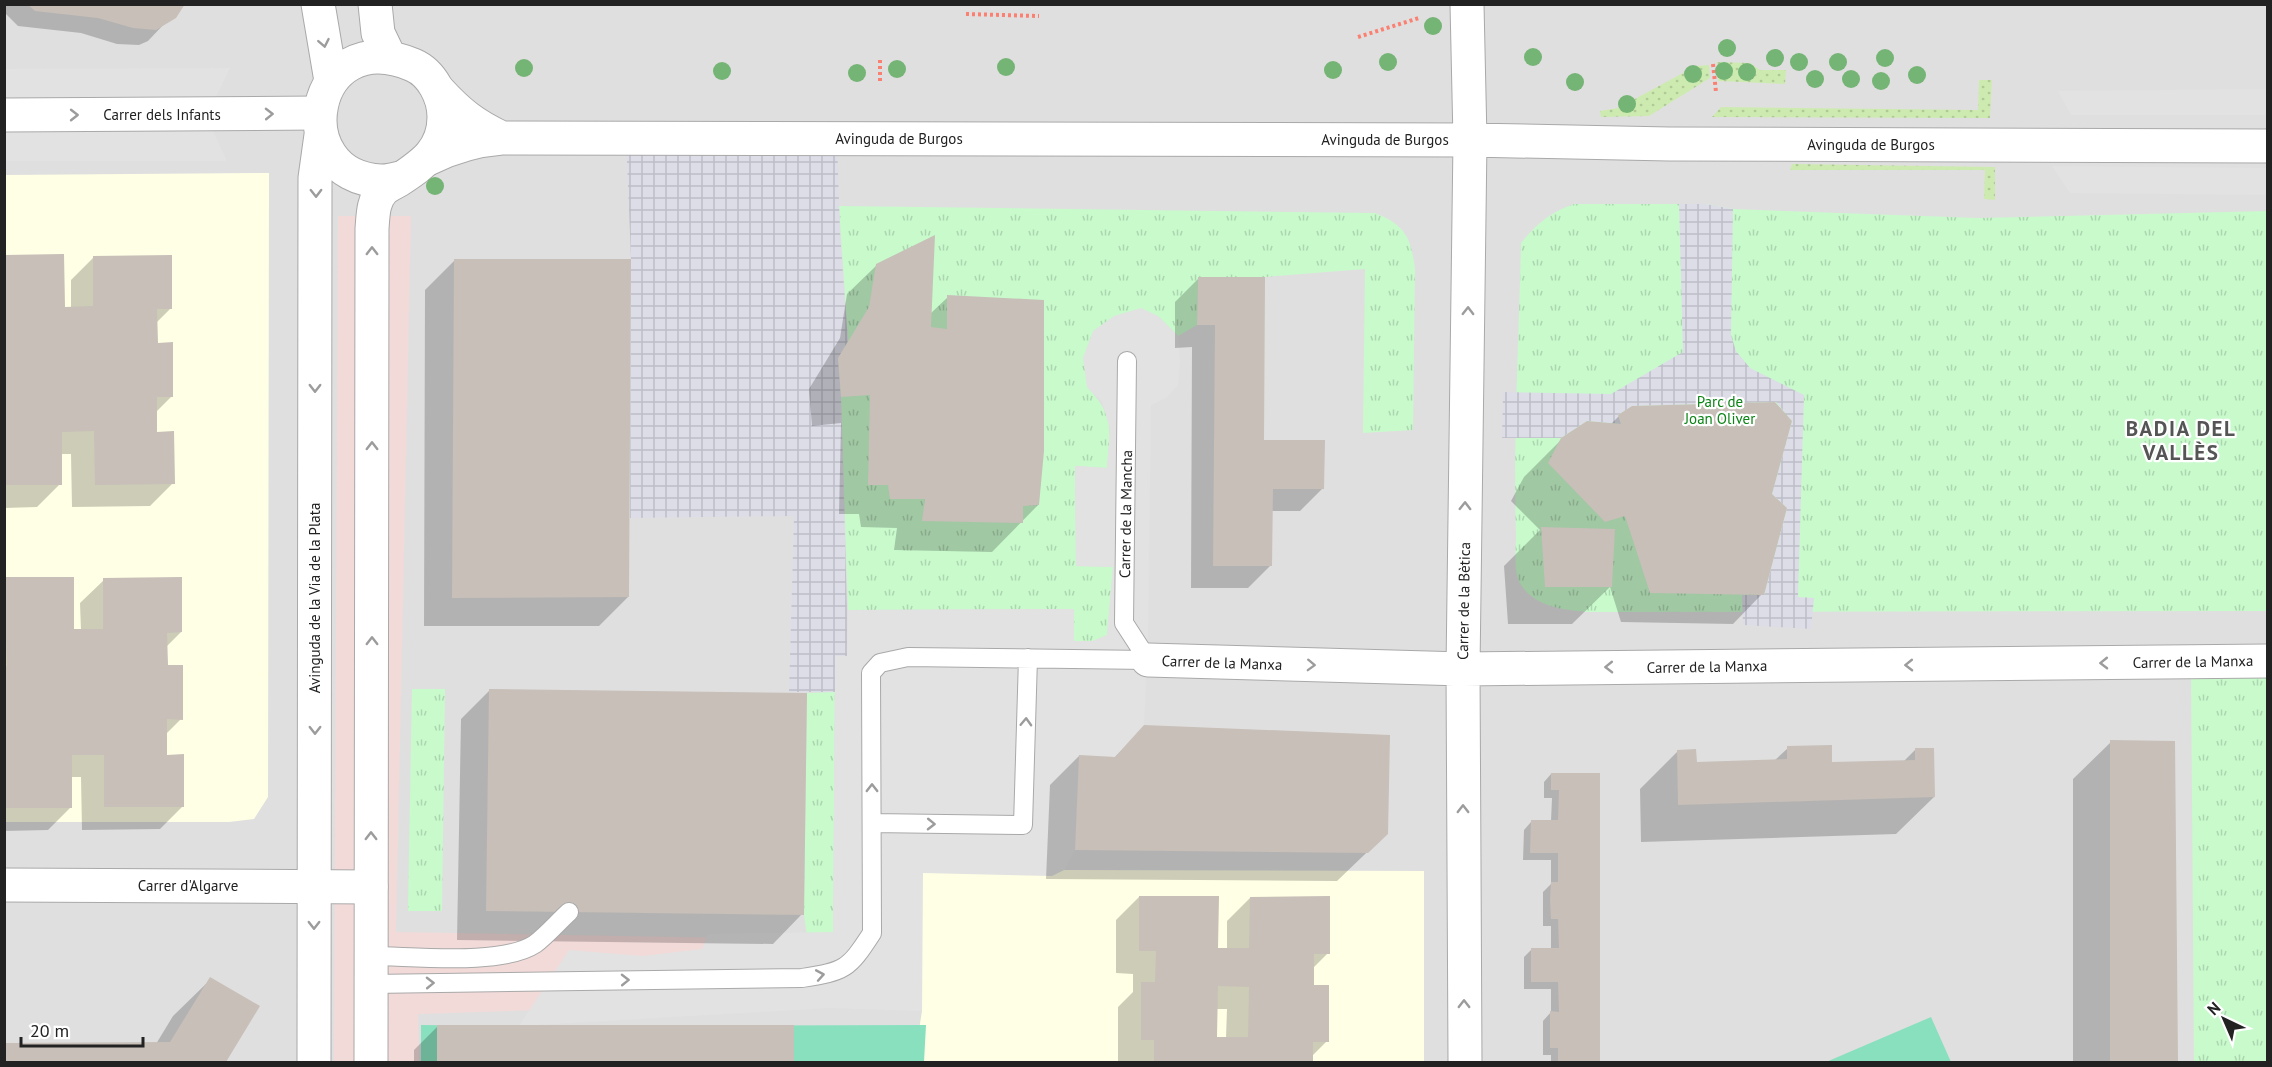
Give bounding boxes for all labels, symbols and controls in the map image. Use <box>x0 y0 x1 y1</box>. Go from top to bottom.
one-way arrow <box>317 37 330 47</box>
street label: Carrer dels Infants <box>103 105 221 124</box>
one-way arrow <box>264 108 273 121</box>
one-way arrow <box>69 109 78 121</box>
street label: Avinguda de Burgos <box>835 129 963 148</box>
street label: Avinguda de Burgos <box>1321 130 1449 149</box>
street label: Avinguda de Burgos <box>1807 135 1935 154</box>
one-way arrow <box>309 188 322 197</box>
one-way arrow <box>365 247 378 256</box>
one-way arrow <box>1461 306 1474 315</box>
one-way arrow <box>309 383 321 392</box>
park label: Parc de Joan Oliver <box>1684 392 1755 428</box>
district label: BADIA DEL VALLÈS <box>2126 415 2236 466</box>
one-way arrow <box>366 442 378 451</box>
street label: Carrer de la Mancha <box>1115 450 1136 578</box>
one-way arrow <box>1459 501 1471 510</box>
street label: Avinguda de la Via de la Plata <box>305 503 324 693</box>
street label: Carrer de la Bètica <box>1453 542 1474 660</box>
one-way arrow <box>366 637 378 646</box>
street label: Carrer de la Manxa <box>1161 651 1283 674</box>
street label: Carrer de la Manxa <box>2132 651 2254 672</box>
street label: Carrer de la Manxa <box>1646 656 1768 677</box>
one-way arrow <box>2100 657 2109 669</box>
one-way arrow <box>1307 659 1316 672</box>
one-way arrow <box>1905 659 1914 671</box>
one-way arrow <box>1605 661 1614 674</box>
one-way arrow <box>1020 717 1032 726</box>
one-way arrow <box>309 725 321 734</box>
one-way arrow <box>866 784 878 793</box>
one-way arrow <box>1457 805 1469 814</box>
one-way arrow <box>926 818 935 830</box>
one-way arrow <box>365 832 377 841</box>
street label: Carrer d'Algarve <box>138 876 238 895</box>
one-way arrow <box>308 920 320 929</box>
one-way arrow <box>814 969 824 982</box>
one-way arrow <box>620 974 629 986</box>
one-way arrow <box>425 976 434 989</box>
north arrow <box>2194 989 2254 1049</box>
text: N <box>2203 997 2224 1019</box>
one-way arrow <box>1458 1000 1470 1009</box>
scale bar <box>21 1010 142 1048</box>
text: 20 m <box>30 1019 69 1042</box>

